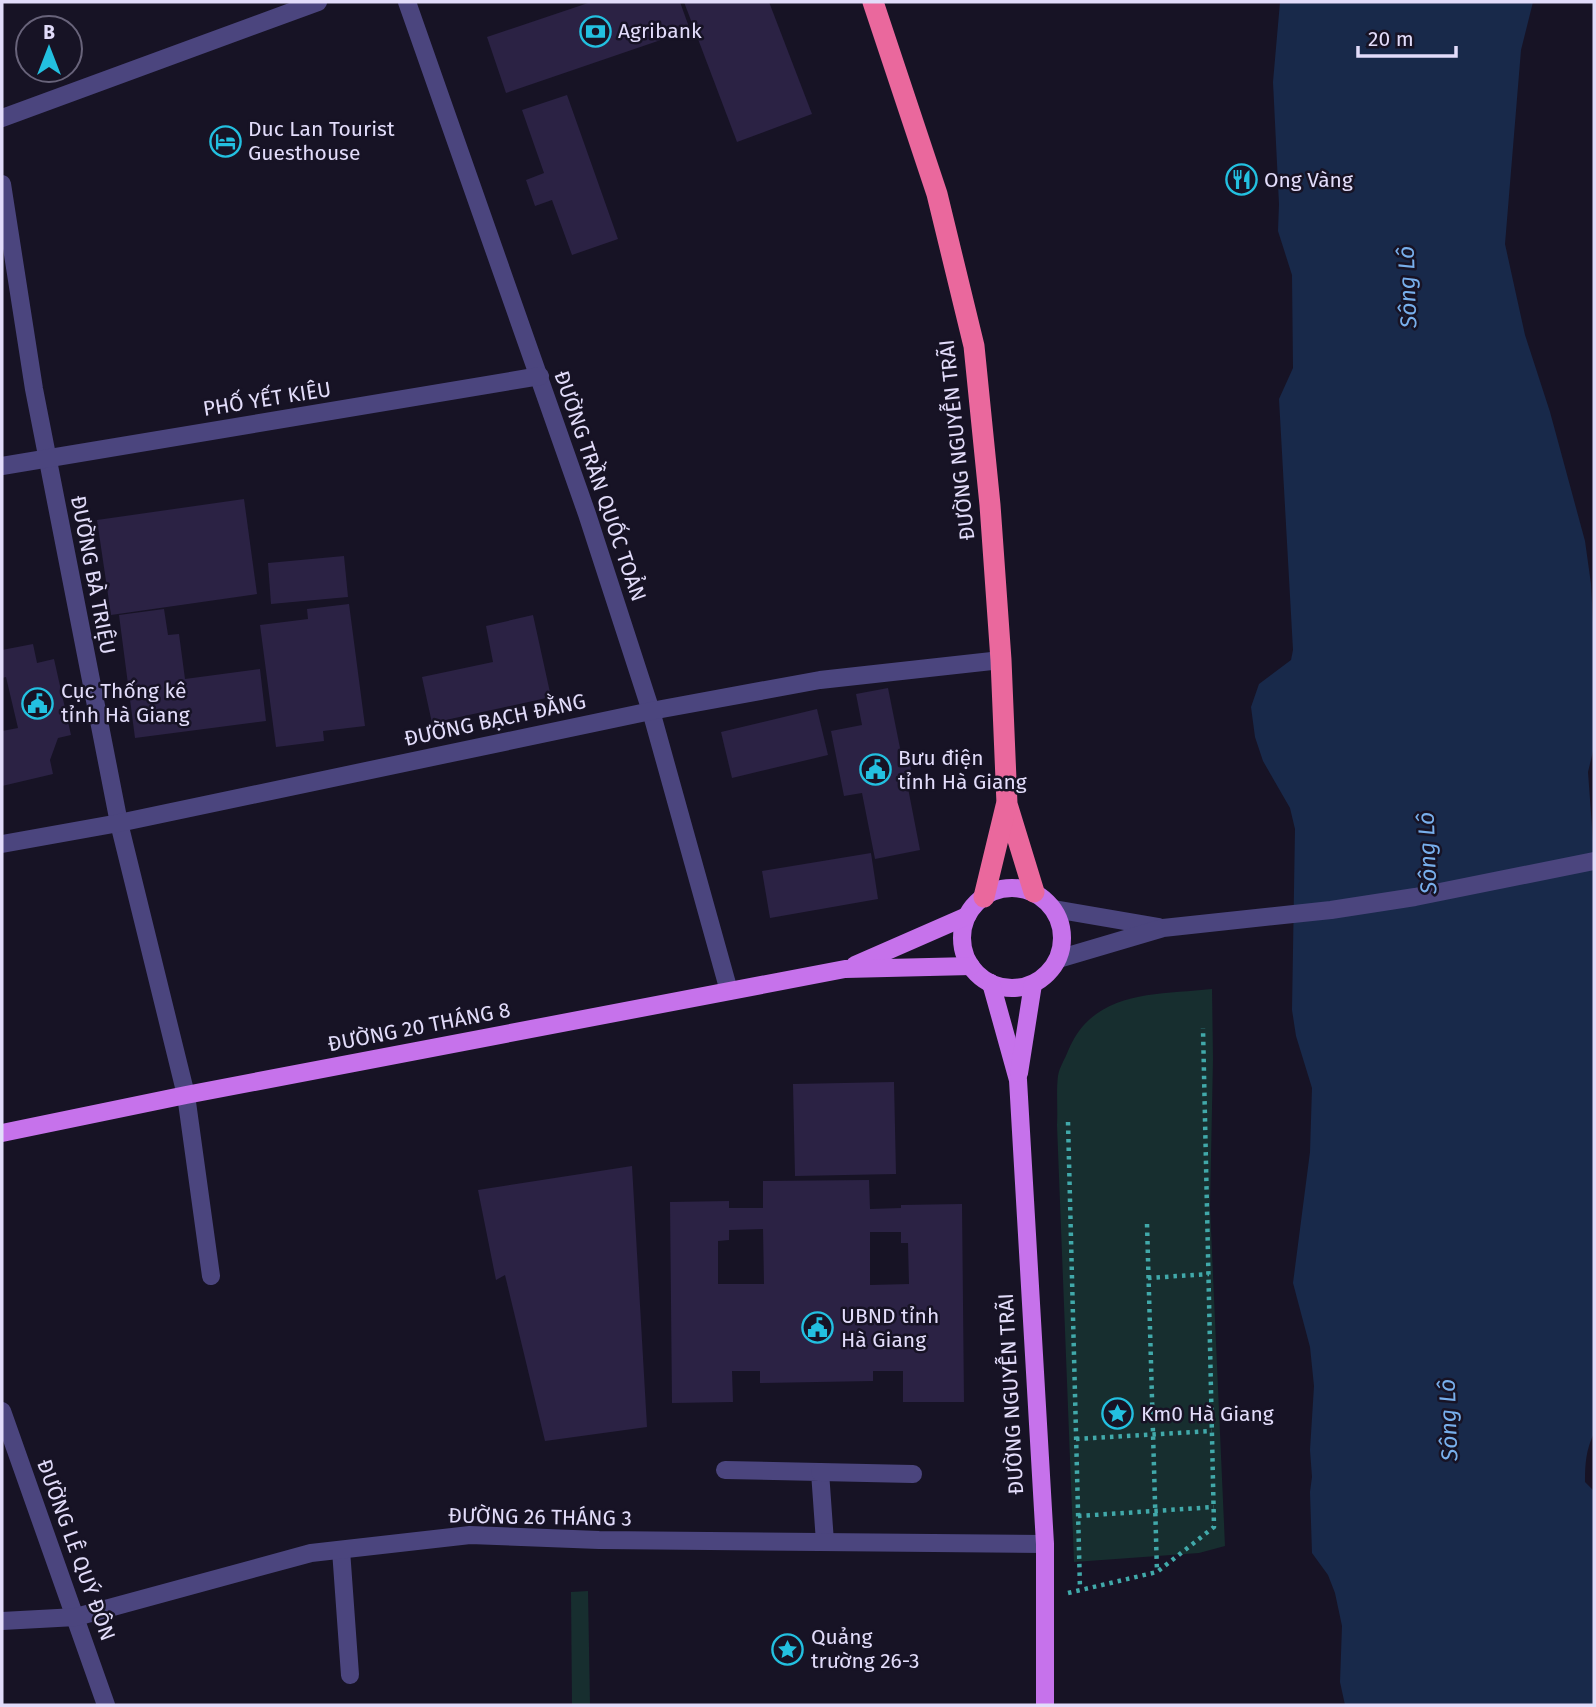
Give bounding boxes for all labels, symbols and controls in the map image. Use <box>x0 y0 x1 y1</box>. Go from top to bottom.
north arrow <box>14 14 84 84</box>
bank icon: Agribank <box>578 14 612 48</box>
scale bar <box>1358 14 1456 58</box>
place label: Agribank <box>618 18 702 44</box>
text: B <box>43 21 55 44</box>
text: 20 m <box>1368 26 1414 52</box>
place label: Duc Lan Tourist Guesthouse <box>248 116 395 166</box>
hotel icon: Duc Lan Tourist Guesthouse <box>208 124 242 158</box>
restaurant icon: Ong Vàng <box>1224 163 1258 197</box>
place label: Ong Vàng <box>1264 167 1353 193</box>
water label: Sông Lô <box>1392 245 1422 330</box>
street label: ĐƯỜNG NGUYỄN TRÃI <box>932 338 980 542</box>
street label: ĐƯỜNG TRẦN QUỐC TOẢN <box>548 367 654 605</box>
street label: PHỐ YẾT KIÊU <box>201 374 333 422</box>
street label: ĐƯỜNG BÀ TRIỆU <box>65 494 121 656</box>
place label: Cục Thống kê tỉnh Hà Giang <box>61 678 190 728</box>
public building icon: Cục Thống kê tỉnh Hà Giang <box>21 686 55 720</box>
street label: ĐƯỜNG BẠCH ĐẰNG <box>401 686 588 752</box>
place label: Bưu điện tỉnh Hà Giang <box>898 745 1027 795</box>
public building icon: Bưu điện tỉnh Hà Giang <box>858 753 892 787</box>
water label: Sông Lô <box>1412 811 1442 896</box>
street label: ĐƯỜNG 20 THÁNG 8 <box>326 997 512 1057</box>
street label: ĐƯỜNG NGUYỄN TRÃI <box>991 1293 1029 1496</box>
place label: UBND tỉnh Hà Giang <box>841 1303 939 1353</box>
public building icon: UBND tỉnh Hà Giang <box>801 1311 835 1345</box>
water label: Sông Lô <box>1433 1378 1463 1463</box>
place icon: Km0 Hà Giang <box>1101 1397 1135 1431</box>
place label: Km0 Hà Giang <box>1141 1401 1274 1427</box>
street label: ĐƯỜNG LÊ QUÝ ĐÔN <box>31 1456 121 1644</box>
street label: ĐƯỜNG 26 THÁNG 3 <box>448 1502 632 1532</box>
place label: Quảng trường 26-3 <box>811 1624 919 1674</box>
place icon: Quảng trường 26-3 <box>771 1632 805 1666</box>

